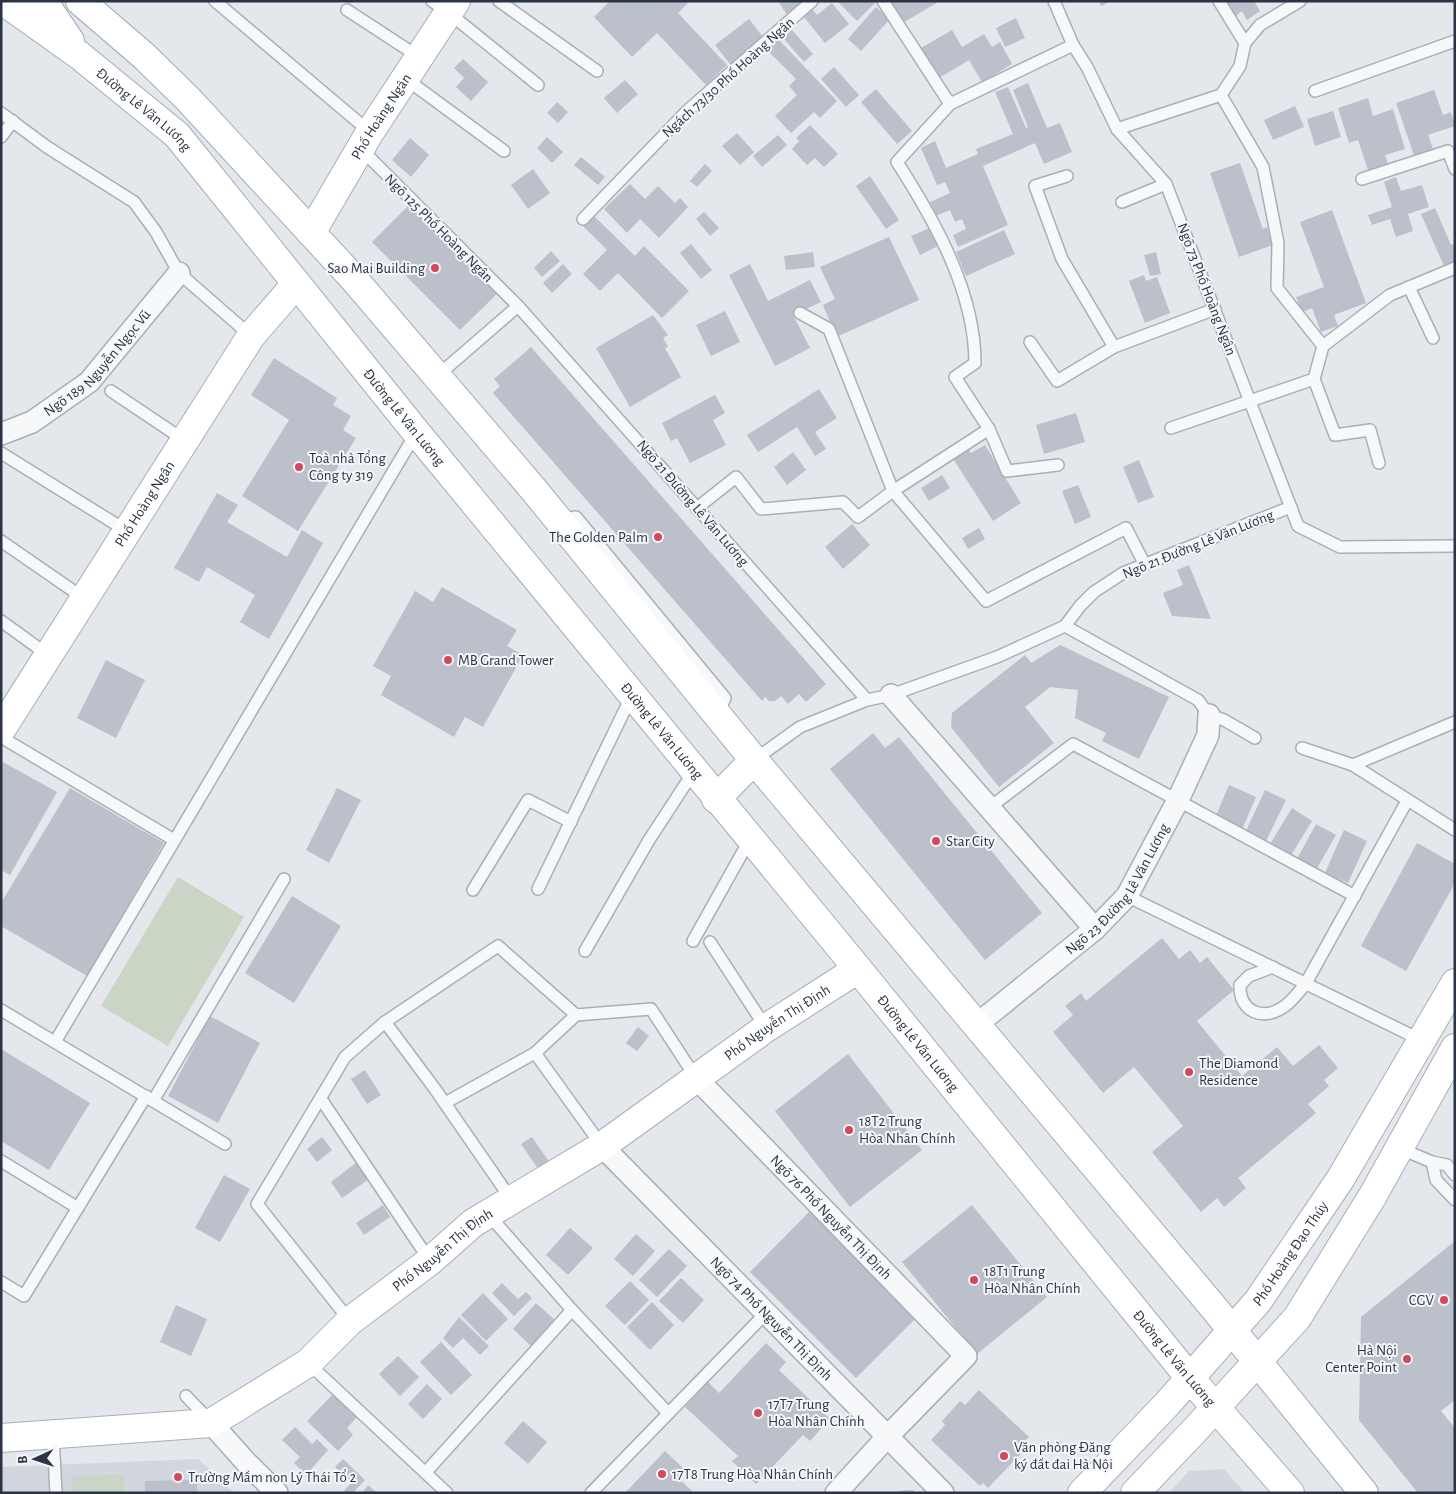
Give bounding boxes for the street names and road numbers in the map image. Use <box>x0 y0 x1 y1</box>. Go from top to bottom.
street label: Ngách 73/30 Phố Hoàng Ngân <box>659 14 797 140</box>
street label: Đường Lê Văn Lương <box>93 65 194 155</box>
street label: Phố Hoàng Ngân <box>349 71 414 162</box>
street label: Ngõ 125 Phố Hoàng Ngân <box>382 171 496 285</box>
street label: Ngõ 73 Phố Hoàng Ngân <box>1174 221 1239 357</box>
street label: Ngõ 189 Nguyễn Ngọc Vũ <box>41 307 154 419</box>
street label: Đường Lê Văn Lương <box>360 366 448 469</box>
street label: Ngõ 21 Đường Lê Văn Lương <box>634 437 752 570</box>
street label: Phố Hoàng Ngân <box>112 458 178 550</box>
street label: Ngõ 21 Đường Lê Văn Lương <box>1121 507 1276 582</box>
street label: Đường Lê Văn Lương <box>618 680 706 783</box>
street label: Ngõ 23 Đường Lê Văn Lương <box>1063 821 1172 958</box>
street label: Phố Nguyễn Thị Định <box>722 982 833 1063</box>
street label: Đường Lê Văn Lương <box>874 992 962 1095</box>
street label: Ngõ 76 Phố Nguyễn Thị Định <box>767 1152 894 1283</box>
street label: Phố Hoàng Đạo Thúy <box>1250 1198 1331 1309</box>
street label: Phố Nguyễn Thị Định <box>390 1206 496 1294</box>
street label: Ngõ 74 Phố Nguyễn Thị Định <box>707 1254 835 1384</box>
street label: Đường Lê Văn Lương <box>1130 1307 1219 1410</box>

